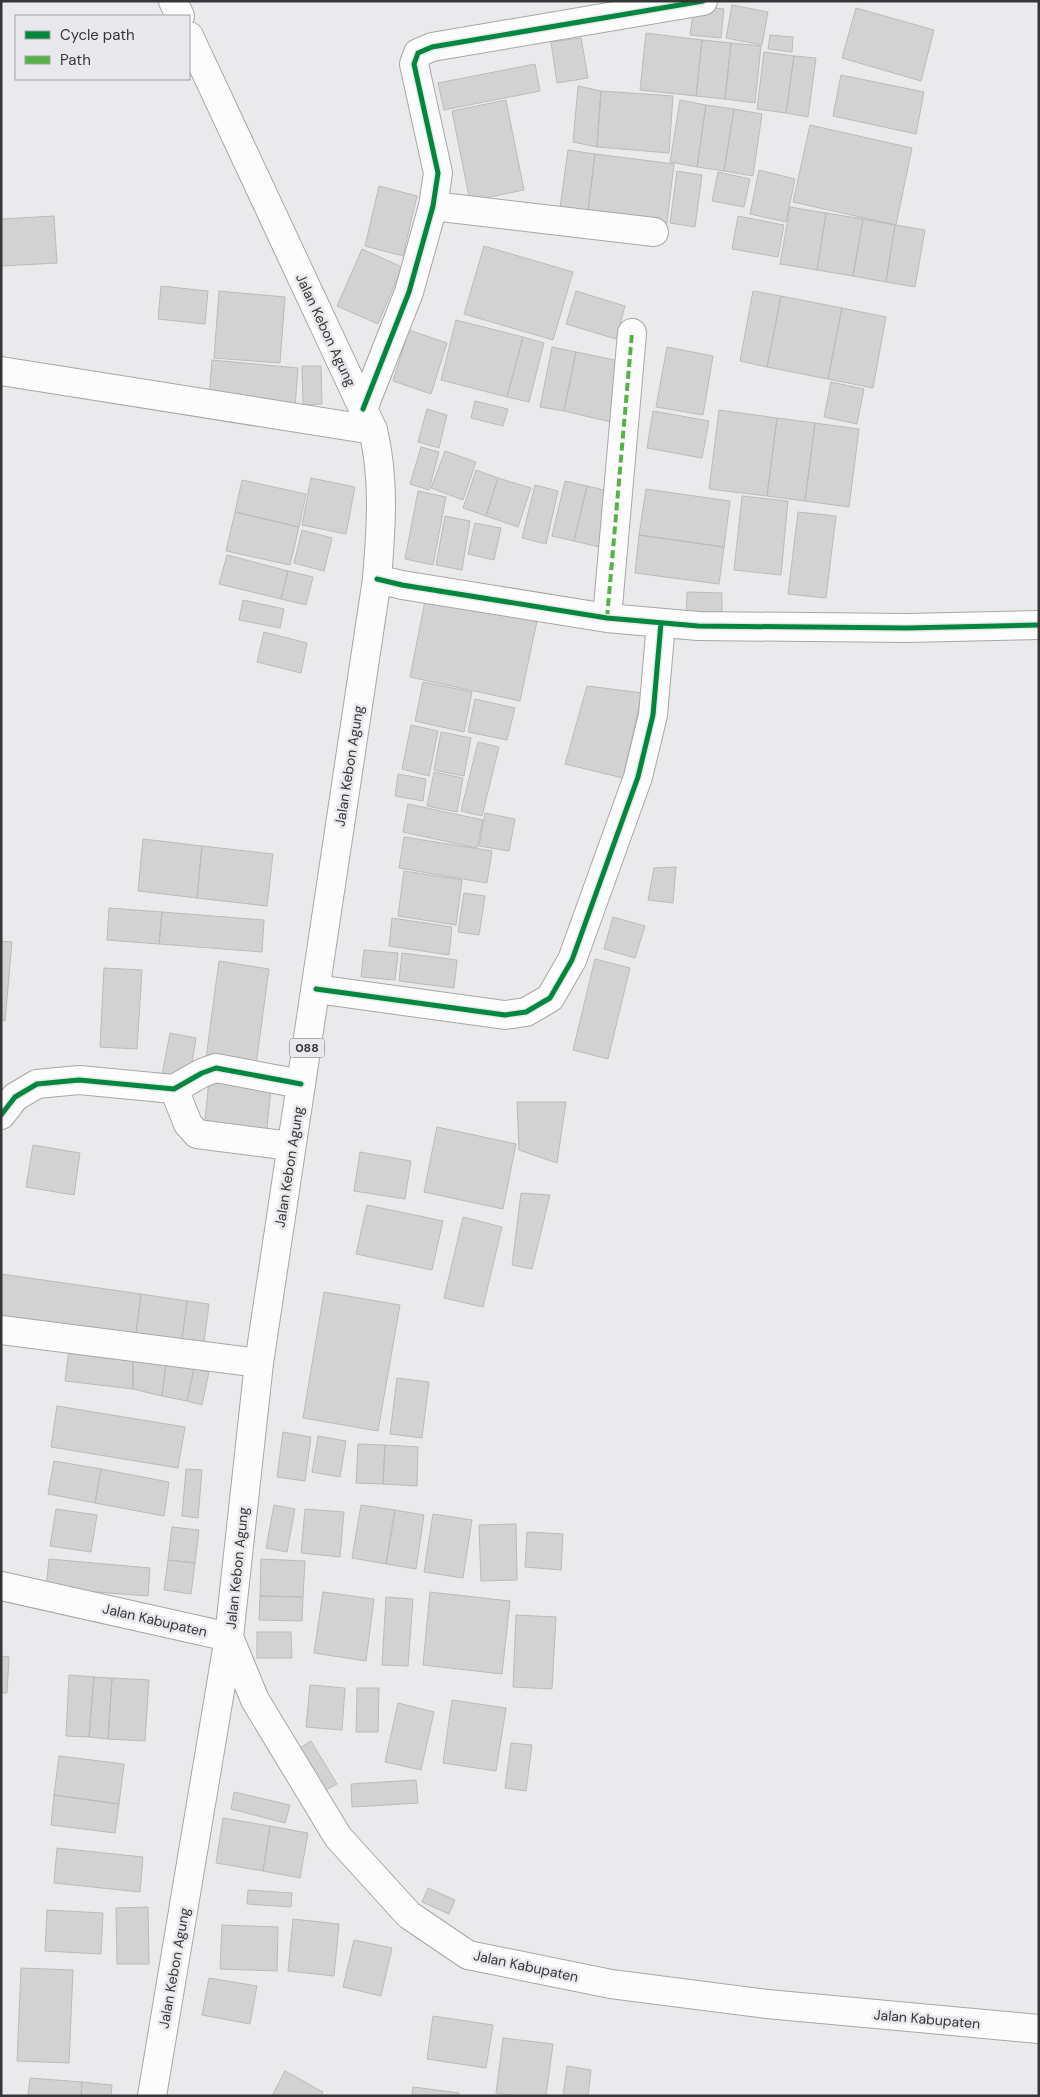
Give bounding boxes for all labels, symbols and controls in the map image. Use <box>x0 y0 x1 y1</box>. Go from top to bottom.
legend <box>15 15 190 80</box>
text: Cycle path <box>60 25 135 45</box>
text: Path <box>60 50 91 70</box>
street label: Jalan Kebon Agung <box>292 271 360 390</box>
street label: Jalan Kebon Agung <box>331 704 368 828</box>
road number: 088 <box>290 1038 324 1058</box>
street label: Jalan Kebon Agung <box>271 1105 308 1229</box>
street label: Jalan Kebon Agung <box>222 1506 252 1630</box>
street label: Jalan Kabupaten <box>101 1599 209 1641</box>
street label: Jalan Kebon Agung <box>154 1906 194 2030</box>
street label: Jalan Kabupaten <box>472 1946 580 1986</box>
street label: Jalan Kabupaten <box>873 2005 981 2033</box>

